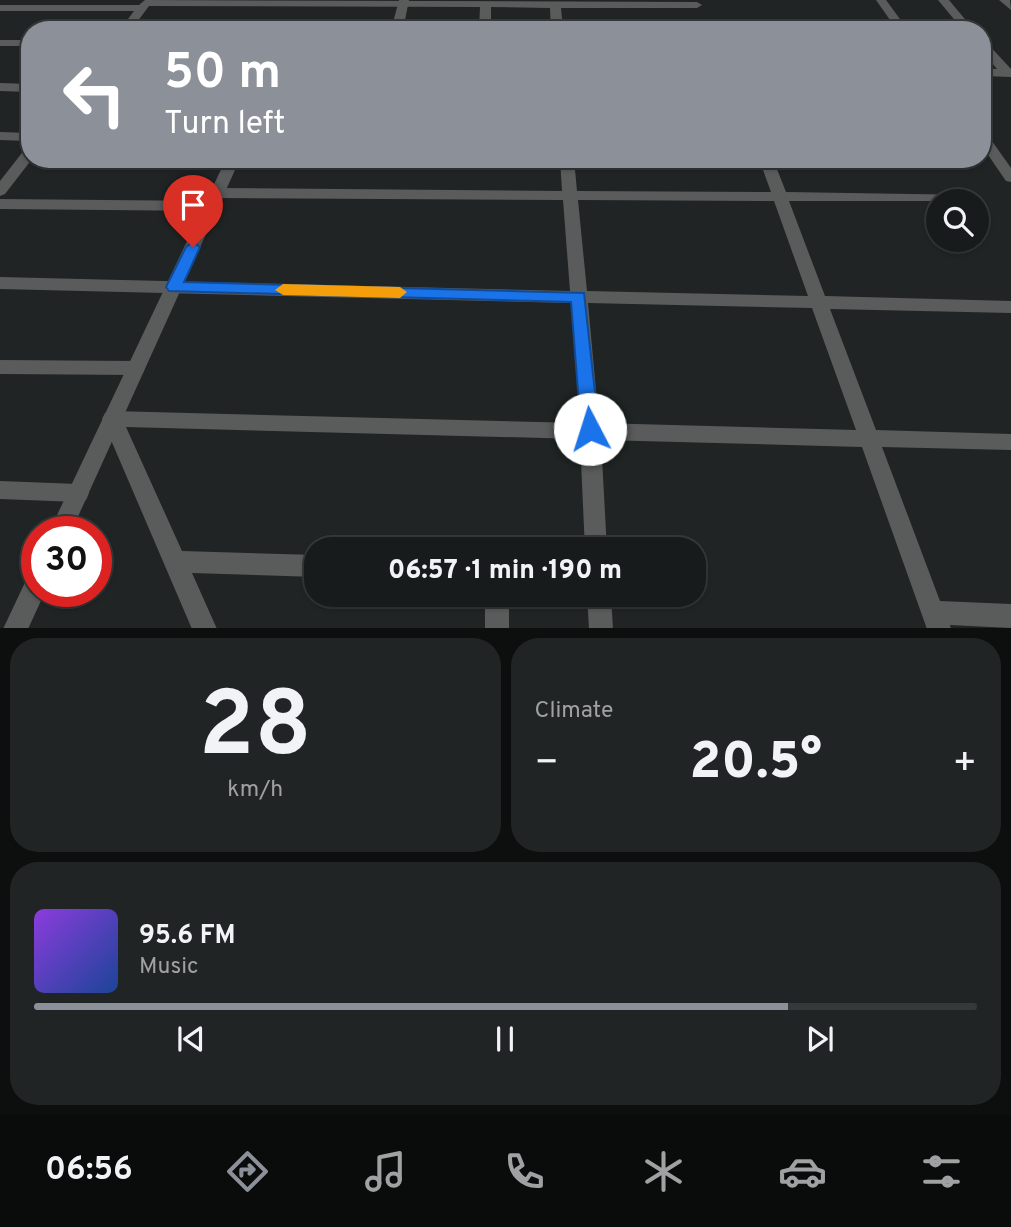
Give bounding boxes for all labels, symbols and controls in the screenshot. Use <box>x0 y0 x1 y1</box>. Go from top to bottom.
text: 50 m <box>164 44 281 106</box>
icon: left <box>49 49 140 140</box>
text: Turn left <box>164 105 285 145</box>
pin <box>163 175 223 247</box>
icon: arrive <box>174 186 212 224</box>
map controls <box>926 189 989 252</box>
button: search <box>926 189 989 252</box>
position arrow <box>553 392 627 466</box>
speed limit sign: 30 <box>21 516 112 607</box>
text: 06:57 · 1 min · 190 m <box>388 555 622 588</box>
text: 28 <box>199 673 312 788</box>
text: Climate <box>535 697 613 726</box>
text: 20.5° <box>689 731 822 797</box>
text: − <box>535 740 559 789</box>
text: + <box>952 740 977 789</box>
text: km/h <box>227 776 283 805</box>
text: 95.6 FM <box>139 920 236 953</box>
text: Music <box>139 953 199 982</box>
icon: previous <box>172 1020 210 1058</box>
icon: pause <box>486 1020 524 1058</box>
icon: next <box>801 1020 839 1058</box>
icon: directions <box>223 1147 272 1196</box>
icon: music <box>361 1147 410 1196</box>
icon: phone <box>500 1147 549 1196</box>
icon: climate <box>639 1147 688 1196</box>
icon: car <box>778 1147 827 1196</box>
icon: filters <box>917 1147 966 1196</box>
text: 06:56 <box>45 1151 133 1191</box>

